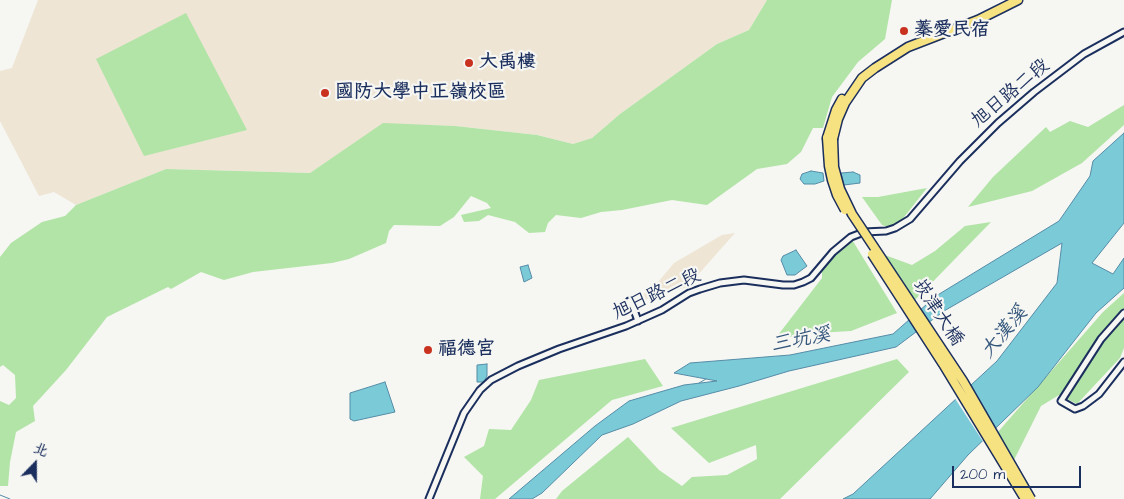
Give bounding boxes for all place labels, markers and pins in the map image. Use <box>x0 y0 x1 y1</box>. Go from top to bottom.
place label: 蓁愛民宿 <box>914 20 990 42</box>
marker: 蓁愛民宿 <box>898 25 910 37</box>
place label: 大禹樓 <box>479 52 536 74</box>
marker: 大禹樓 <box>463 57 475 69</box>
place label: 國防大學中正嶺校區 <box>335 82 506 104</box>
marker: 國防大學中正嶺校區 <box>319 87 331 99</box>
place label: 福德宮 <box>438 339 495 361</box>
marker: 福德宮 <box>422 344 434 356</box>

